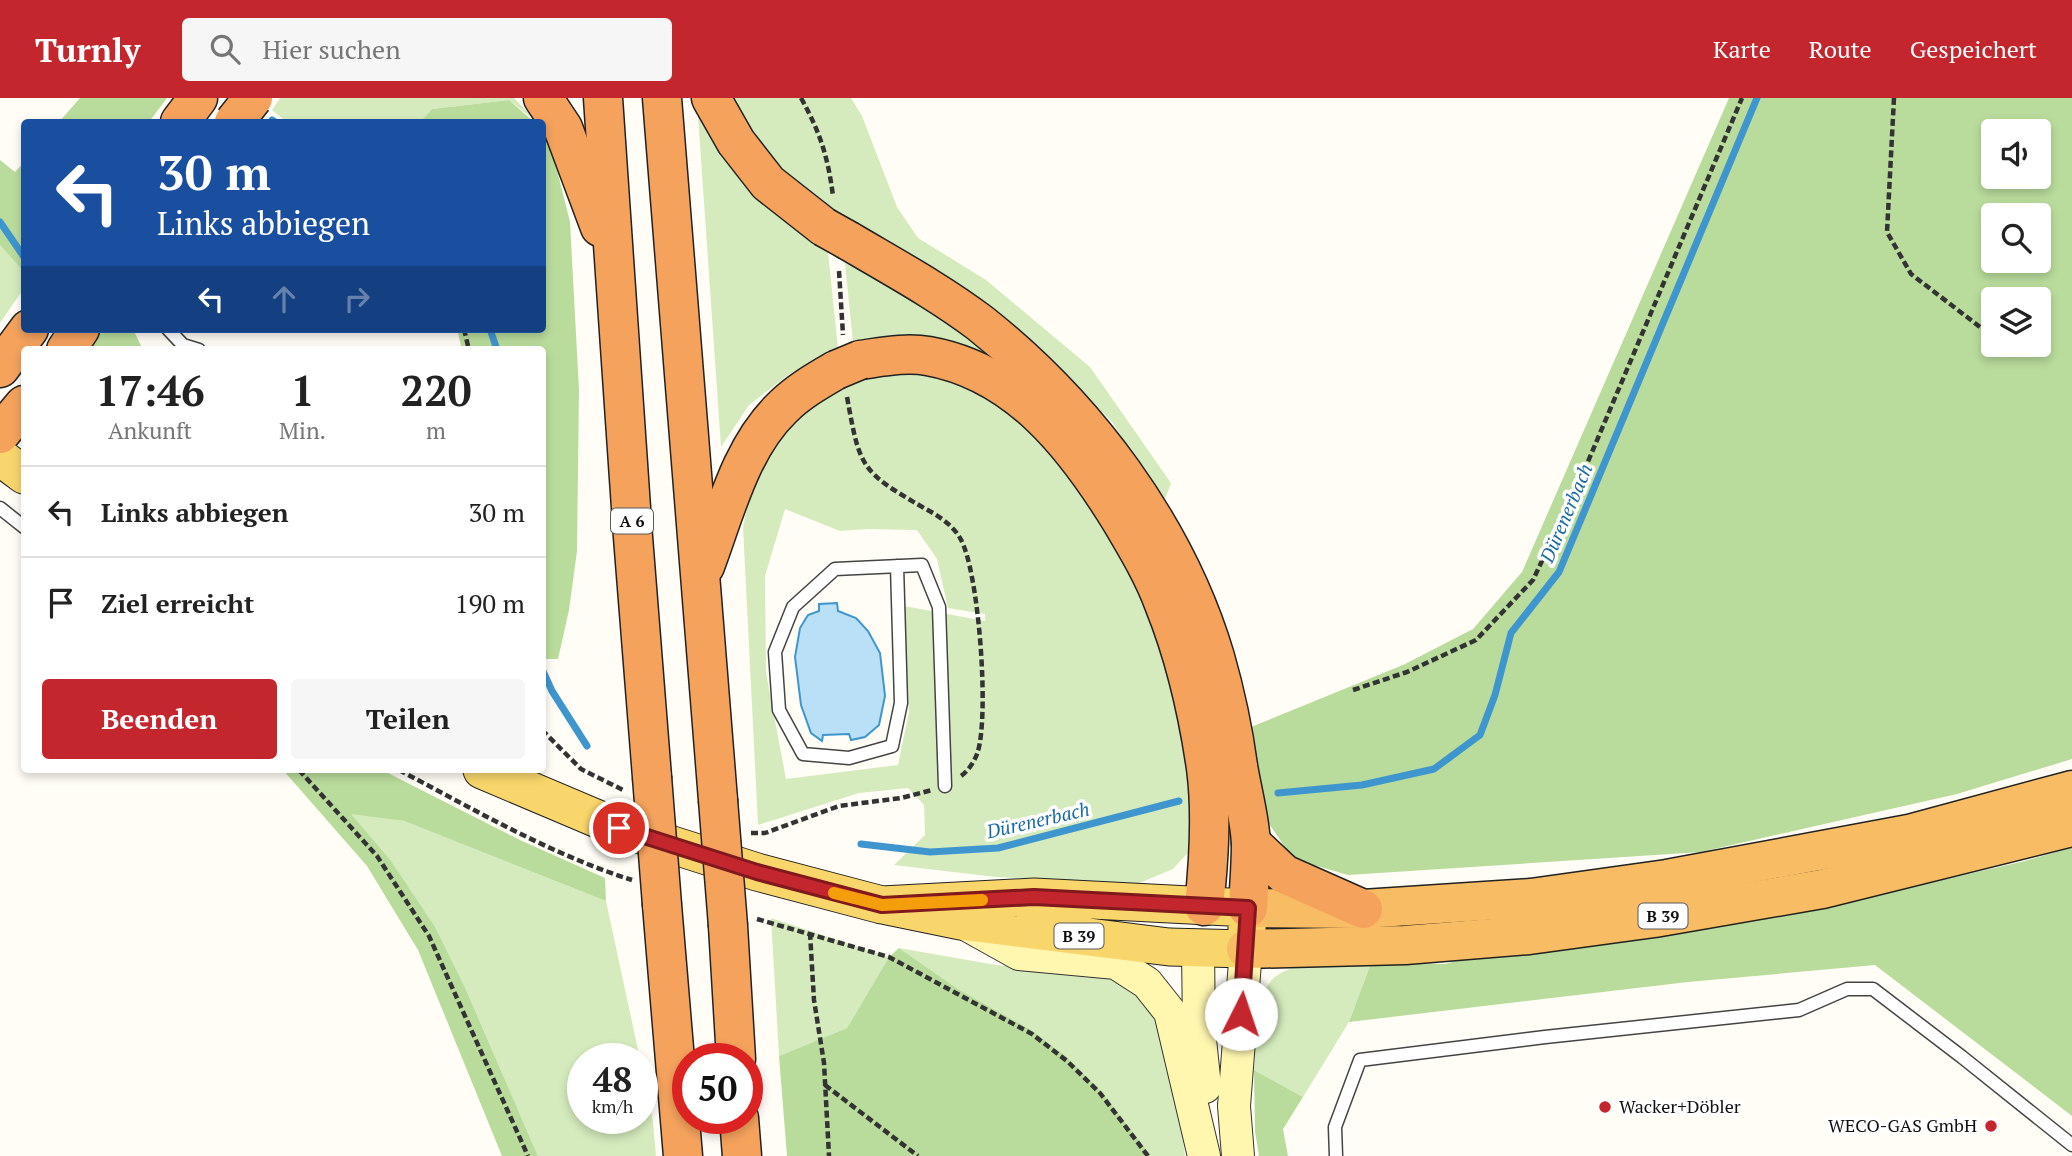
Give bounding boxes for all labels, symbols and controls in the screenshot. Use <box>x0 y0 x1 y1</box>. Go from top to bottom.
search box <box>182 18 672 81</box>
text: Turnly <box>35 28 140 71</box>
icon: search <box>206 30 244 68</box>
text: Hier suchen <box>262 32 401 66</box>
text: Karte <box>1713 33 1771 65</box>
text: Route <box>1809 33 1872 65</box>
text: Gespeichert <box>1910 33 2037 65</box>
map controls <box>1981 119 2051 357</box>
button: sound <box>1981 119 2051 189</box>
text: 30 m <box>157 139 271 204</box>
icon: left <box>42 147 133 238</box>
text: Links abbiegen <box>157 202 370 244</box>
button: search <box>1981 203 2051 273</box>
icon: left <box>192 280 230 318</box>
icon: ahead <box>265 280 303 318</box>
icon: right <box>338 280 376 318</box>
button: layers <box>1981 287 2051 357</box>
text: 17:46 <box>95 362 205 418</box>
text: 1 <box>291 362 314 418</box>
text: 220 <box>400 362 472 418</box>
text: Ankunft <box>108 415 192 446</box>
text: Min. <box>279 415 326 446</box>
text: m <box>426 415 446 446</box>
water label: Dürenerbach <box>1533 460 1597 567</box>
icon: left <box>42 493 80 531</box>
text: Links abbiegen <box>101 495 289 529</box>
text: 30 m <box>469 495 525 529</box>
road number: A 6 <box>611 508 653 534</box>
icon: arrive <box>42 584 80 622</box>
text: Ziel erreicht <box>101 586 254 620</box>
text: 190 m <box>455 586 525 620</box>
button: Beenden <box>42 679 277 759</box>
button: Teilen <box>291 679 525 759</box>
water label: Dürenerbach <box>983 796 1092 844</box>
pin <box>589 798 649 858</box>
icon: arrive <box>600 809 638 847</box>
road number: B 39 <box>1638 904 1688 929</box>
road number: B 39 <box>1054 923 1104 948</box>
position arrow <box>1204 977 1278 1051</box>
speed limit sign: 50 <box>672 1043 763 1134</box>
text: 48 <box>593 1056 632 1102</box>
text: km/h <box>592 1094 633 1118</box>
place label: Wacker+Döbler <box>1619 1094 1741 1118</box>
marker: Wacker+Döbler <box>1597 1099 1613 1115</box>
place label: WECO-GAS GmbH <box>1828 1113 1977 1137</box>
marker: WECO-GAS GmbH <box>1983 1118 1999 1134</box>

